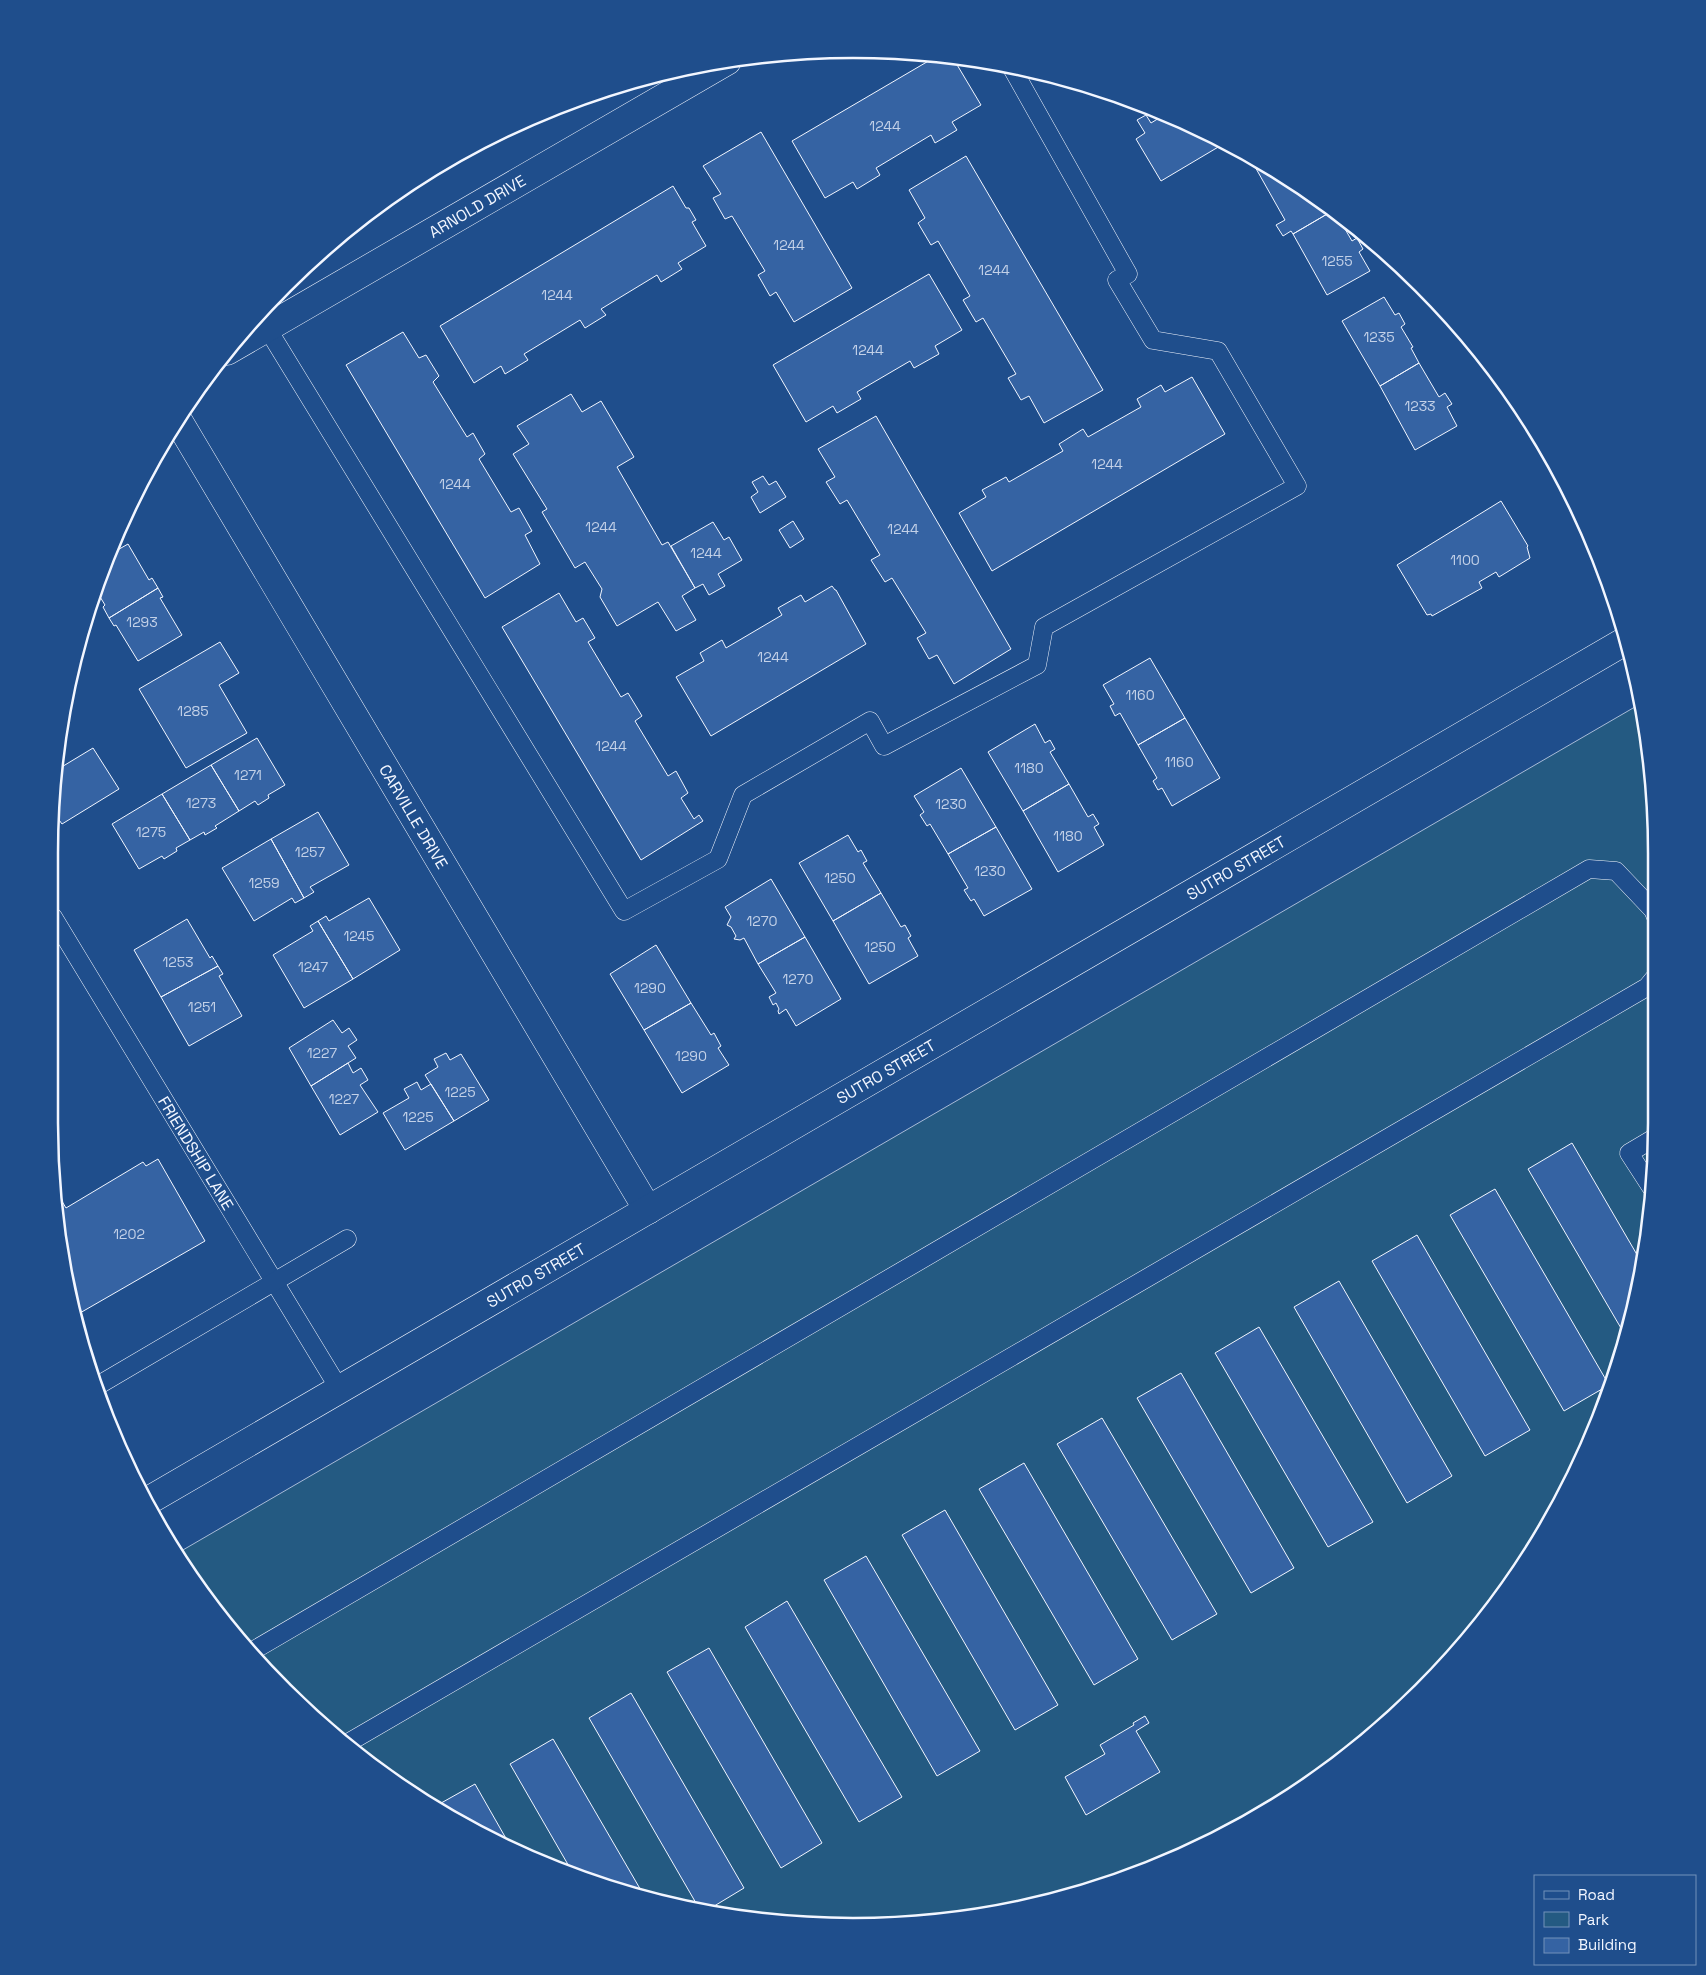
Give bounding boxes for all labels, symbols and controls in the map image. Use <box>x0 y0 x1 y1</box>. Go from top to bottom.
house number: 1244 <box>869 117 901 135</box>
street label: ARNOLD DRIVE <box>425 170 529 243</box>
house number: 1244 <box>773 236 805 254</box>
house number: 1255 <box>1321 252 1353 270</box>
house number: 1244 <box>978 261 1010 279</box>
house number: 1244 <box>541 286 573 304</box>
house number: 1235 <box>1363 328 1395 346</box>
house number: 1244 <box>852 341 884 359</box>
house number: 1233 <box>1404 397 1436 415</box>
house number: 1244 <box>1091 455 1123 473</box>
house number: 1244 <box>439 475 471 493</box>
house number: 1244 <box>585 518 617 536</box>
house number: 1244 <box>887 520 919 538</box>
house number: 1244 <box>690 544 722 562</box>
house number: 1100 <box>1450 551 1480 569</box>
house number: 1293 <box>126 613 158 631</box>
house number: 1244 <box>757 648 789 666</box>
house number: 1160 <box>1125 686 1155 704</box>
house number: 1285 <box>177 702 209 720</box>
house number: 1244 <box>595 737 627 755</box>
house number: 1160 <box>1164 753 1194 771</box>
house number: 1180 <box>1014 759 1044 777</box>
street label: CARVILLE DRIVE <box>374 761 453 873</box>
house number: 1271 <box>234 766 262 784</box>
house number: 1273 <box>186 794 216 812</box>
house number: 1230 <box>935 795 967 813</box>
house number: 1275 <box>136 823 166 841</box>
house number: 1180 <box>1053 827 1083 845</box>
street label: SUTRO STREET <box>1183 831 1289 905</box>
house number: 1257 <box>295 843 325 861</box>
house number: 1230 <box>974 862 1006 880</box>
house number: 1250 <box>824 869 856 887</box>
house number: 1259 <box>248 874 280 892</box>
house number: 1270 <box>747 912 777 930</box>
house number: 1245 <box>343 927 375 945</box>
house number: 1250 <box>864 938 896 956</box>
house number: 1253 <box>162 953 194 971</box>
house number: 1247 <box>298 958 328 976</box>
house number: 1270 <box>783 970 813 988</box>
house number: 1290 <box>634 979 666 997</box>
house number: 1251 <box>188 998 216 1016</box>
street label: SUTRO STREET <box>833 1035 939 1109</box>
house number: 1227 <box>307 1044 337 1062</box>
house number: 1290 <box>675 1047 707 1065</box>
house number: 1225 <box>444 1083 476 1101</box>
house number: 1227 <box>329 1090 359 1108</box>
street label: FRIENDSHIP LANE <box>153 1092 238 1214</box>
house number: 1225 <box>402 1108 434 1126</box>
house number: 1202 <box>113 1225 145 1243</box>
street label: SUTRO STREET <box>483 1239 589 1313</box>
legend <box>1534 1875 1696 1965</box>
text: Road <box>1578 1885 1615 1904</box>
text: Park <box>1578 1910 1609 1929</box>
text: Building <box>1578 1935 1637 1954</box>

